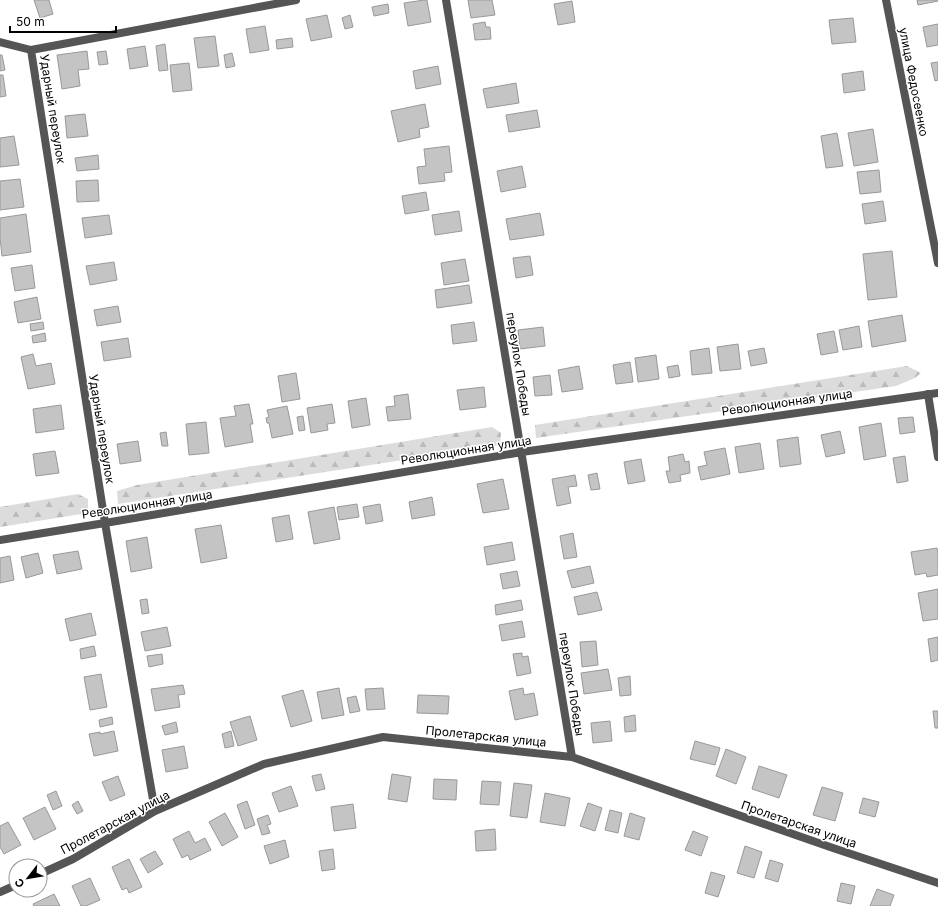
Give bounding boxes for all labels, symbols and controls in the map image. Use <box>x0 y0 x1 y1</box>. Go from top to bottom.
scale bar <box>10 8 116 34</box>
text: 50 m <box>16 14 45 29</box>
street label: улица Федосеенко <box>896 26 932 138</box>
street label: Ударный переулок <box>37 53 69 165</box>
street label: переулок Победы <box>503 311 535 417</box>
street label: Ударный переулок <box>86 373 118 485</box>
street label: Революционная улица <box>721 385 853 419</box>
street label: Революционная улица <box>400 432 532 468</box>
street label: Революционная улица <box>81 486 213 522</box>
street label: переулок Победы <box>556 631 588 737</box>
street label: Пролетарская улица <box>425 722 547 750</box>
street label: Пролетарская улица <box>58 787 172 857</box>
street label: Пролетарская улица <box>739 797 859 851</box>
north arrow <box>8 858 48 898</box>
text: С <box>11 876 28 890</box>

